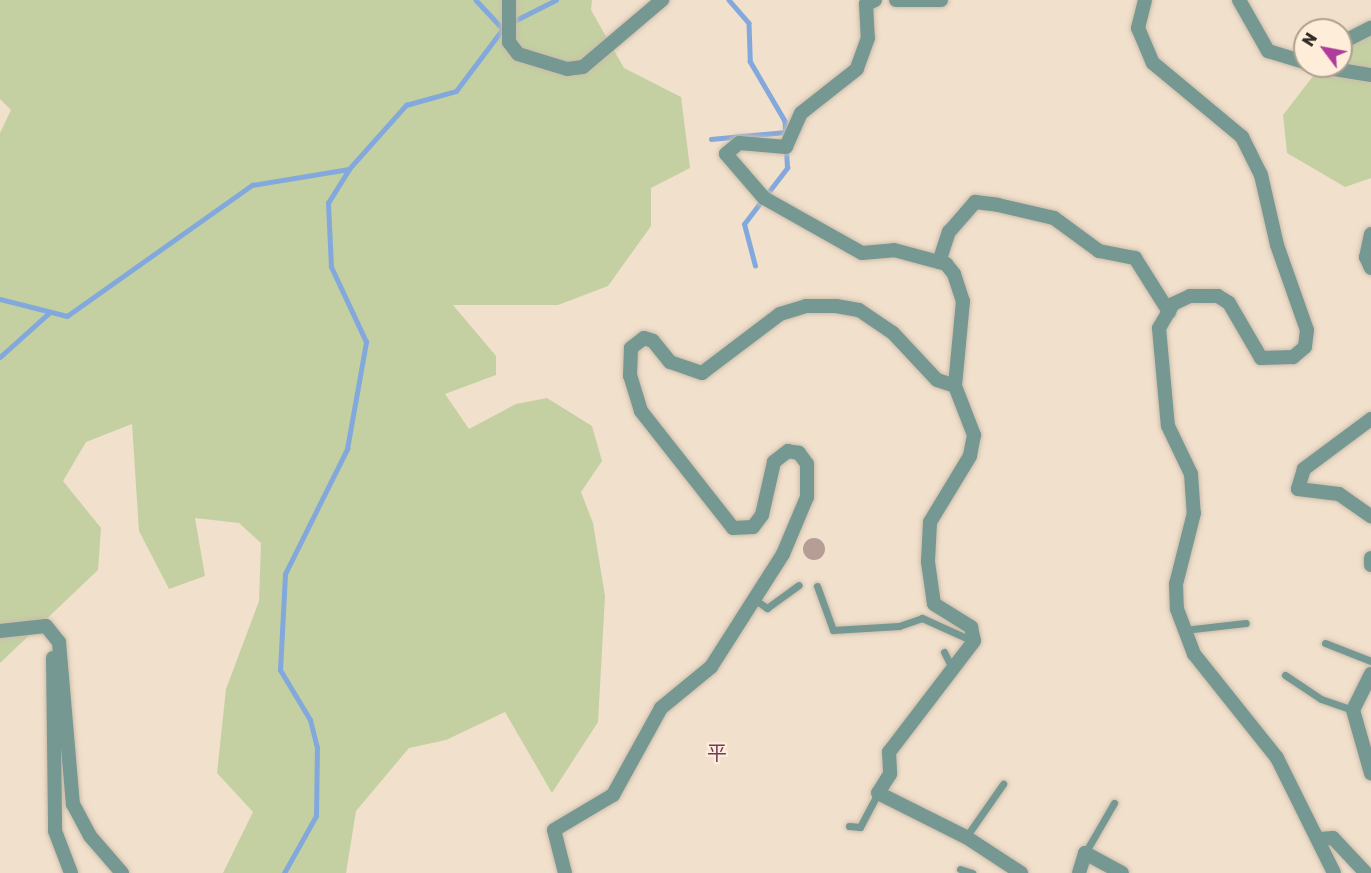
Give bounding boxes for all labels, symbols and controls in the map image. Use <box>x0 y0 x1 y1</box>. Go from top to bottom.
north arrow <box>1293 18 1353 78</box>
text: N <box>1298 29 1321 50</box>
district label: 平 <box>707 740 727 764</box>

